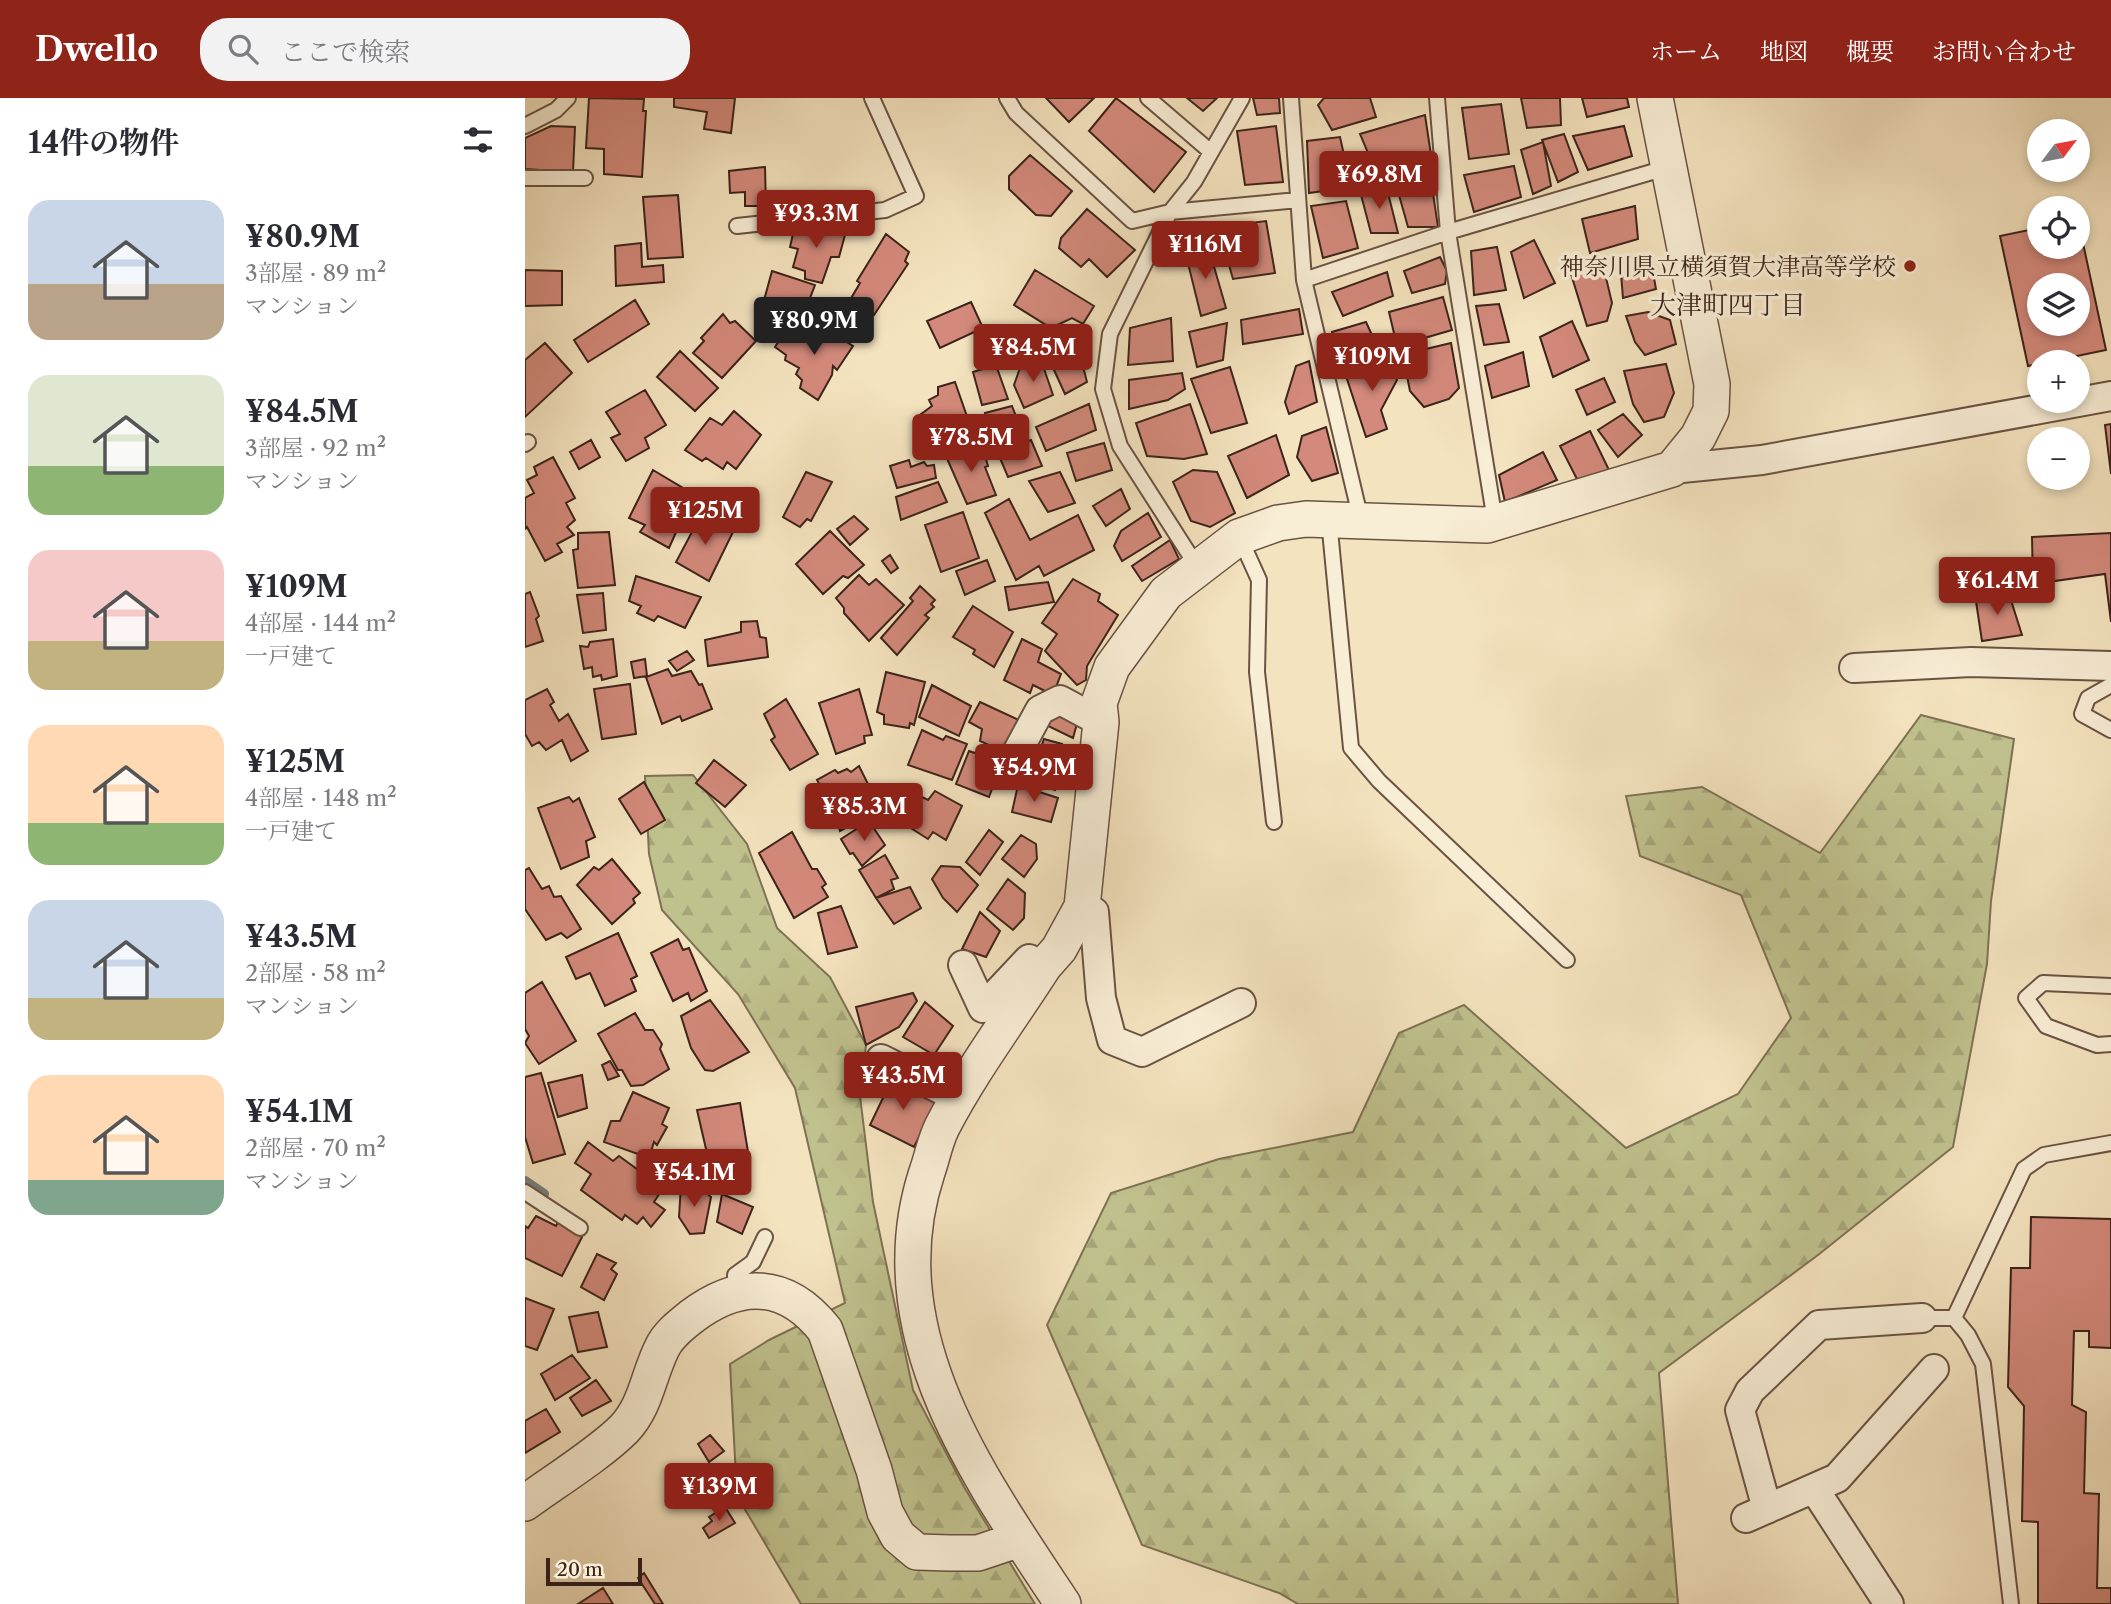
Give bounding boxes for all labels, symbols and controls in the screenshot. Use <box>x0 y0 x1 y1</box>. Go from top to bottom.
search box <box>200 18 690 81</box>
text: Dwello <box>35 29 158 70</box>
icon: search <box>224 30 262 68</box>
text: ここで検索 <box>280 36 410 68</box>
text: ホーム <box>1650 37 1722 66</box>
text: 地図 <box>1760 37 1808 66</box>
text: 概要 <box>1846 37 1894 66</box>
text: お問い合わせ <box>1932 37 2076 66</box>
north arrow <box>2027 119 2089 182</box>
map controls <box>2027 119 2090 490</box>
icon: filters <box>459 121 497 159</box>
text: 14件の物件 <box>28 124 179 161</box>
pin: ¥69.8M <box>1322 152 1436 211</box>
text: ¥69.8M <box>1335 160 1423 188</box>
pin: ¥93.3M <box>759 190 873 250</box>
button: locate <box>2027 196 2090 259</box>
text: ¥93.3M <box>773 199 859 227</box>
text: ¥80.9M <box>245 218 360 255</box>
pin: ¥116M <box>1156 222 1254 281</box>
icon: home <box>84 228 168 312</box>
text: ¥116M <box>1168 230 1242 258</box>
place label: 神奈川県立横須賀大津高等学校 <box>1560 252 1896 281</box>
marker: 神奈川県立横須賀大津高等学校 <box>1902 258 1918 274</box>
text: 3部屋 · 89 m² <box>245 259 386 287</box>
button: layers <box>2027 273 2090 336</box>
district label: 大津町四丁目 <box>1650 289 1806 321</box>
text: マンション <box>245 292 359 320</box>
pin: ¥80.9M <box>757 298 871 357</box>
text: ¥80.9M <box>770 306 858 334</box>
pin: ¥84.5M <box>976 324 1090 384</box>
text: ¥84.5M <box>989 333 1077 361</box>
pin: ¥109M <box>1323 334 1421 393</box>
text: ¥109M <box>1333 342 1411 370</box>
button: + <box>2027 350 2090 413</box>
text: ¥84.5M <box>245 393 359 430</box>
icon: home <box>84 403 168 487</box>
pin: ¥78.5M <box>914 414 1028 474</box>
text: ¥78.5M <box>928 423 1014 451</box>
button: − <box>2027 427 2090 490</box>
text: 3部屋 · 92 m² <box>245 434 386 462</box>
text: マンション <box>245 467 359 495</box>
pin: ¥125M <box>656 488 754 547</box>
text: ¥125M <box>667 496 743 524</box>
pin: ¥61.4M <box>1940 558 2054 617</box>
text: ¥61.4M <box>1955 566 2039 594</box>
text: ¥109M <box>245 568 348 605</box>
icon: home <box>84 578 168 662</box>
text: 4部屋 · 144 m² <box>245 609 396 637</box>
text: 一戸建て <box>245 642 337 670</box>
text: ¥125M <box>245 743 345 780</box>
pin: ¥54.9M <box>977 744 1091 804</box>
icon: home <box>84 753 168 837</box>
text: ¥54.9M <box>991 753 1077 781</box>
text: 4部屋 · 148 m² <box>245 784 397 812</box>
pin: ¥85.3M <box>807 784 921 843</box>
text: ¥85.3M <box>821 792 907 820</box>
text: 一戸建て <box>245 817 337 845</box>
text: ¥43.5M <box>245 918 357 955</box>
icon: home <box>84 928 168 1012</box>
text: 2部屋 · 58 m² <box>245 959 386 987</box>
text: マンション <box>245 992 359 1020</box>
pin: ¥43.5M <box>846 1052 960 1112</box>
text: ¥43.5M <box>860 1061 946 1089</box>
text: ¥54.1M <box>245 1093 354 1130</box>
icon: home <box>84 1103 168 1187</box>
text: 2部屋 · 70 m² <box>245 1134 386 1162</box>
pin: ¥54.1M <box>637 1150 751 1209</box>
text: ¥54.1M <box>652 1158 736 1186</box>
text: マンション <box>245 1167 359 1195</box>
pin: ¥139M <box>670 1464 768 1523</box>
text: ¥139M <box>680 1472 758 1500</box>
scale bar <box>546 1555 642 1587</box>
text: 20 m <box>557 1558 603 1581</box>

